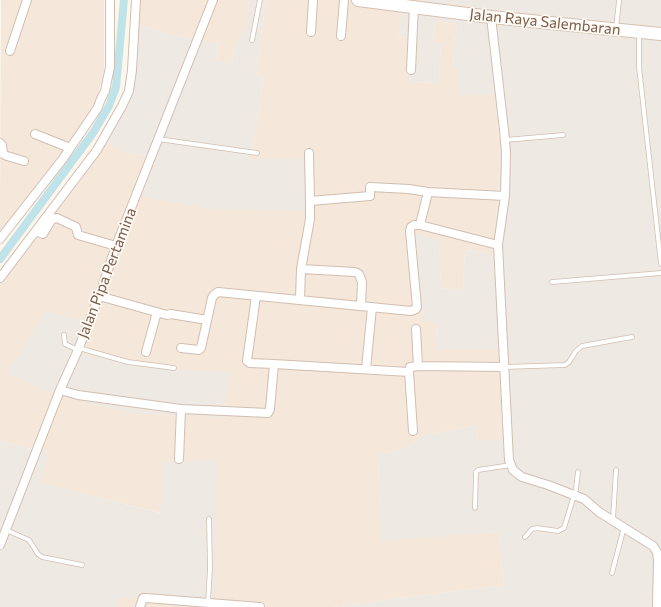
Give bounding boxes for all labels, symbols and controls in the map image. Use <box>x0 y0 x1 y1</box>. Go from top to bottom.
street label: Jalan Raya Salembaran <box>469 5 621 39</box>
street label: Jalan Pipa Pertamina <box>74 205 140 341</box>

